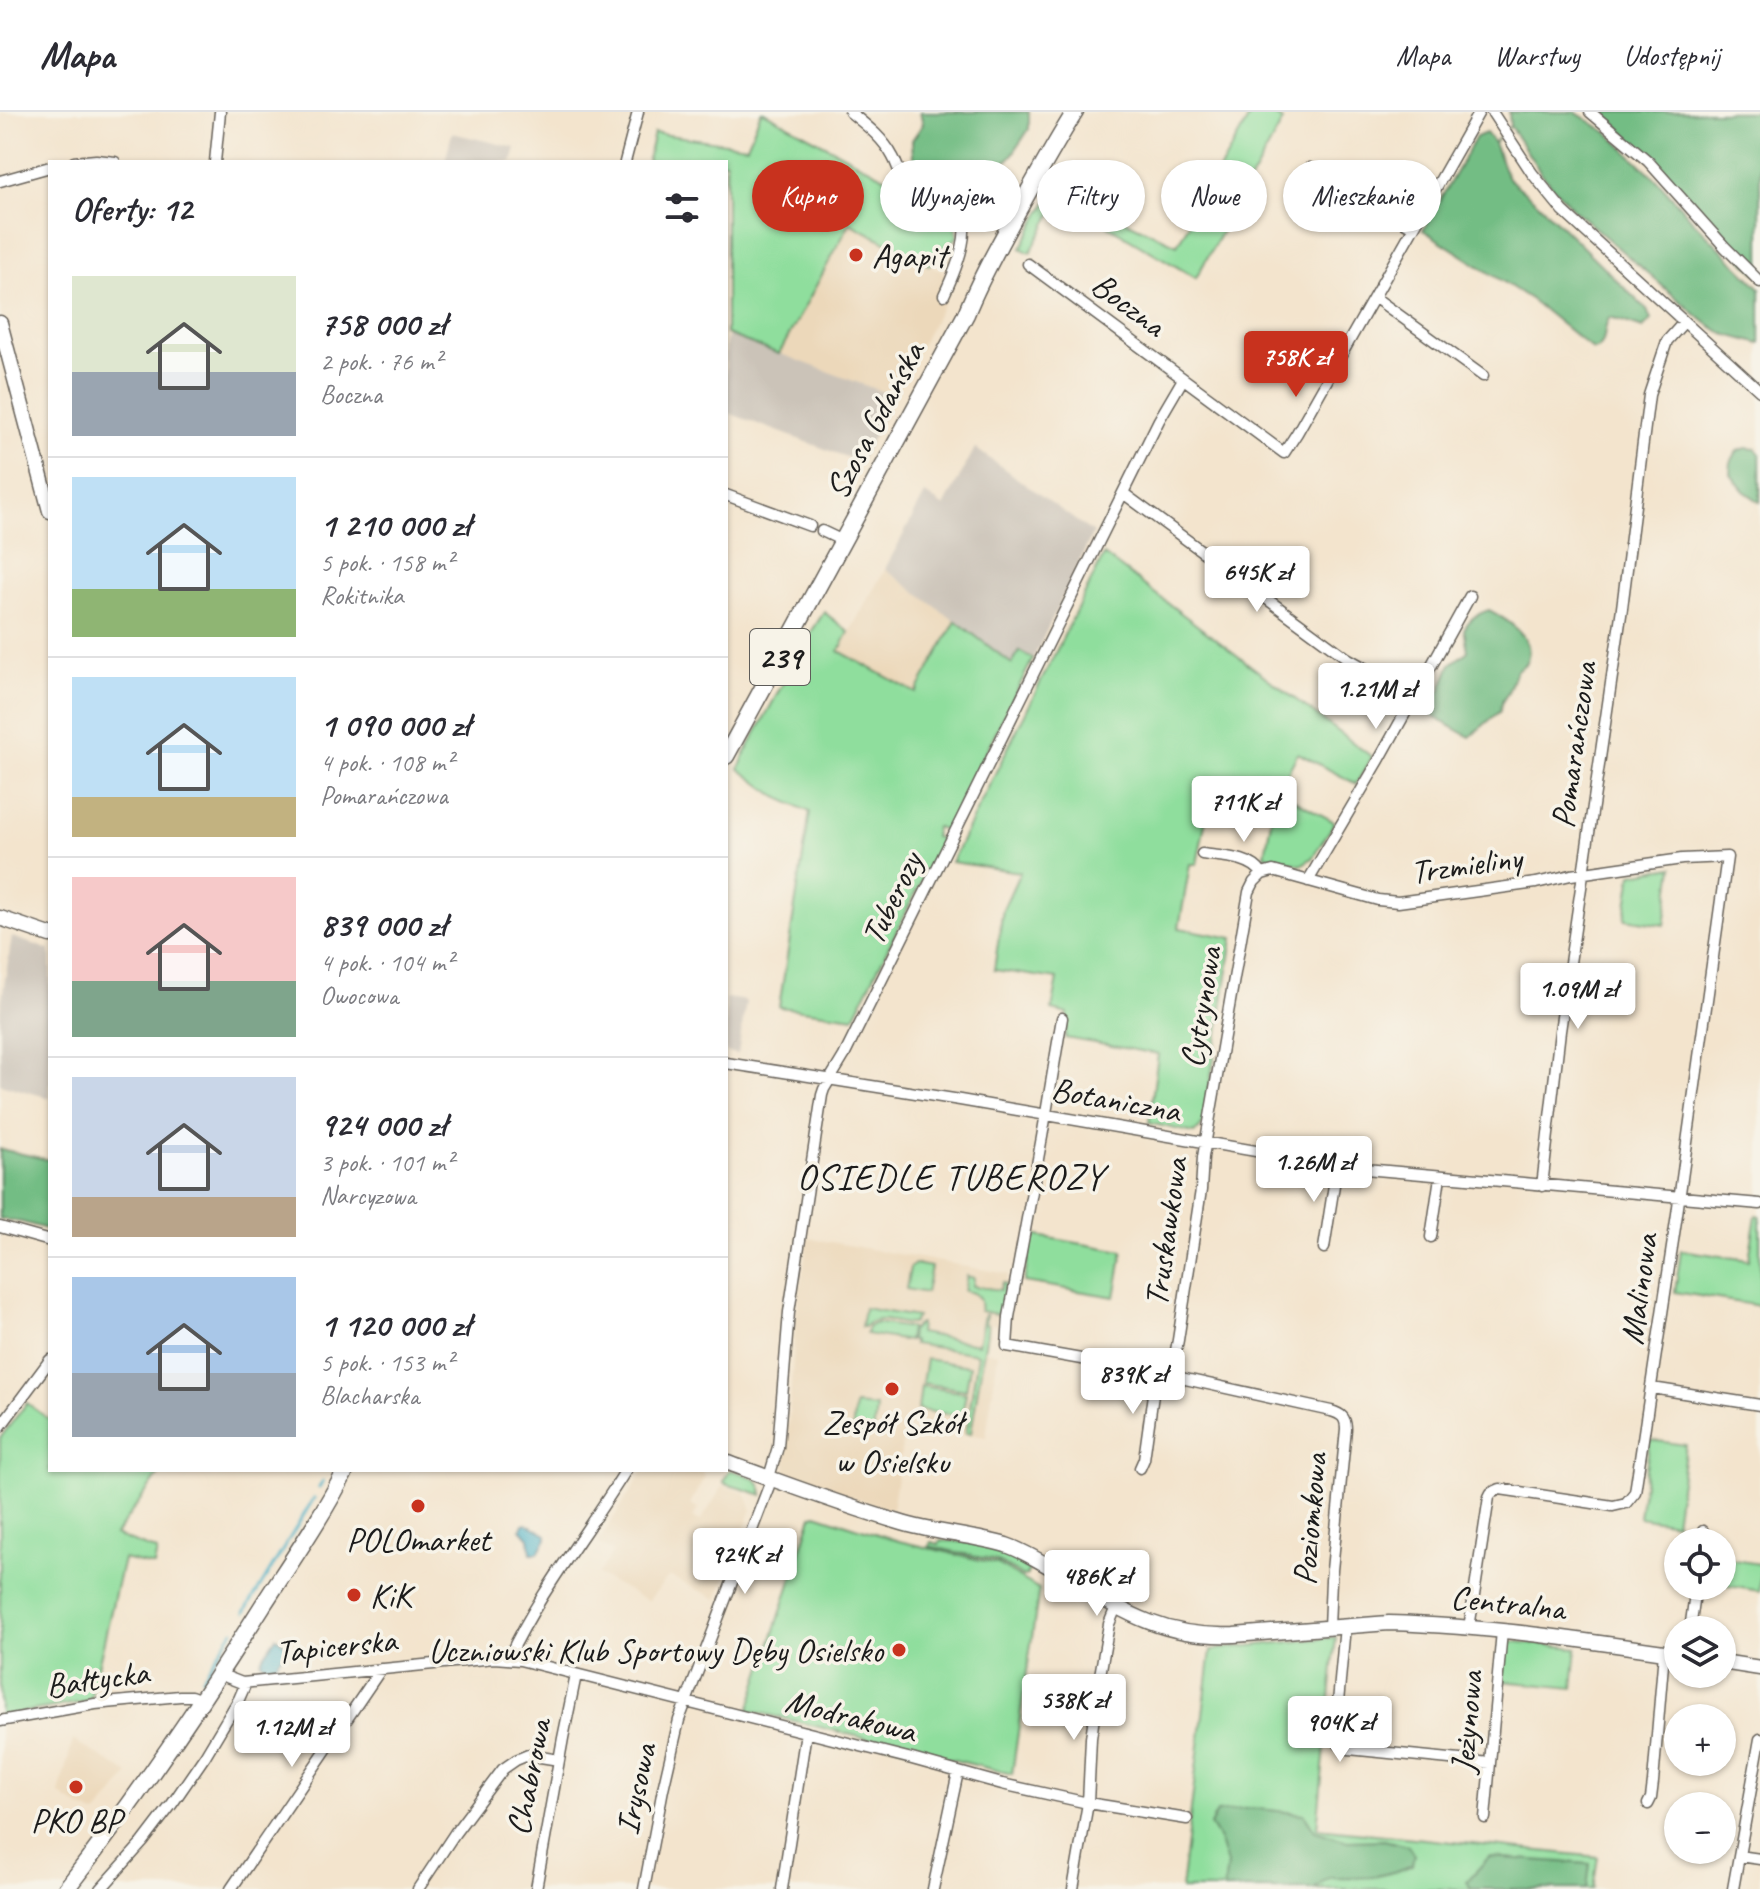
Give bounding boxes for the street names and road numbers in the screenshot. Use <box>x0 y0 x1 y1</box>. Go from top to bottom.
street label: Boczna <box>1083 263 1176 347</box>
street label: Szosa Gdańska <box>815 332 935 506</box>
road number: 239 <box>750 629 810 685</box>
street label: Pomarańczowa <box>1541 657 1607 831</box>
street label: Trzmieliny <box>1408 835 1528 894</box>
street label: Tuberozy <box>851 843 933 951</box>
street label: Cytrynowa <box>1170 942 1232 1070</box>
street label: Botaniczna <box>1048 1067 1186 1132</box>
street label: Truskawkowa <box>1134 1153 1198 1309</box>
street label: Malinowa <box>1609 1229 1668 1347</box>
street label: Poziomkowa <box>1282 1449 1337 1587</box>
street label: Centralna <box>1449 1575 1570 1630</box>
street label: Tapicerska <box>274 1618 400 1673</box>
street label: Bałtycka <box>43 1650 153 1707</box>
street label: Jeżynowa <box>1440 1667 1493 1777</box>
street label: Modrakowa <box>781 1679 922 1753</box>
street label: Chabrowa <box>496 1712 561 1839</box>
street label: Irysowa <box>605 1738 667 1838</box>

